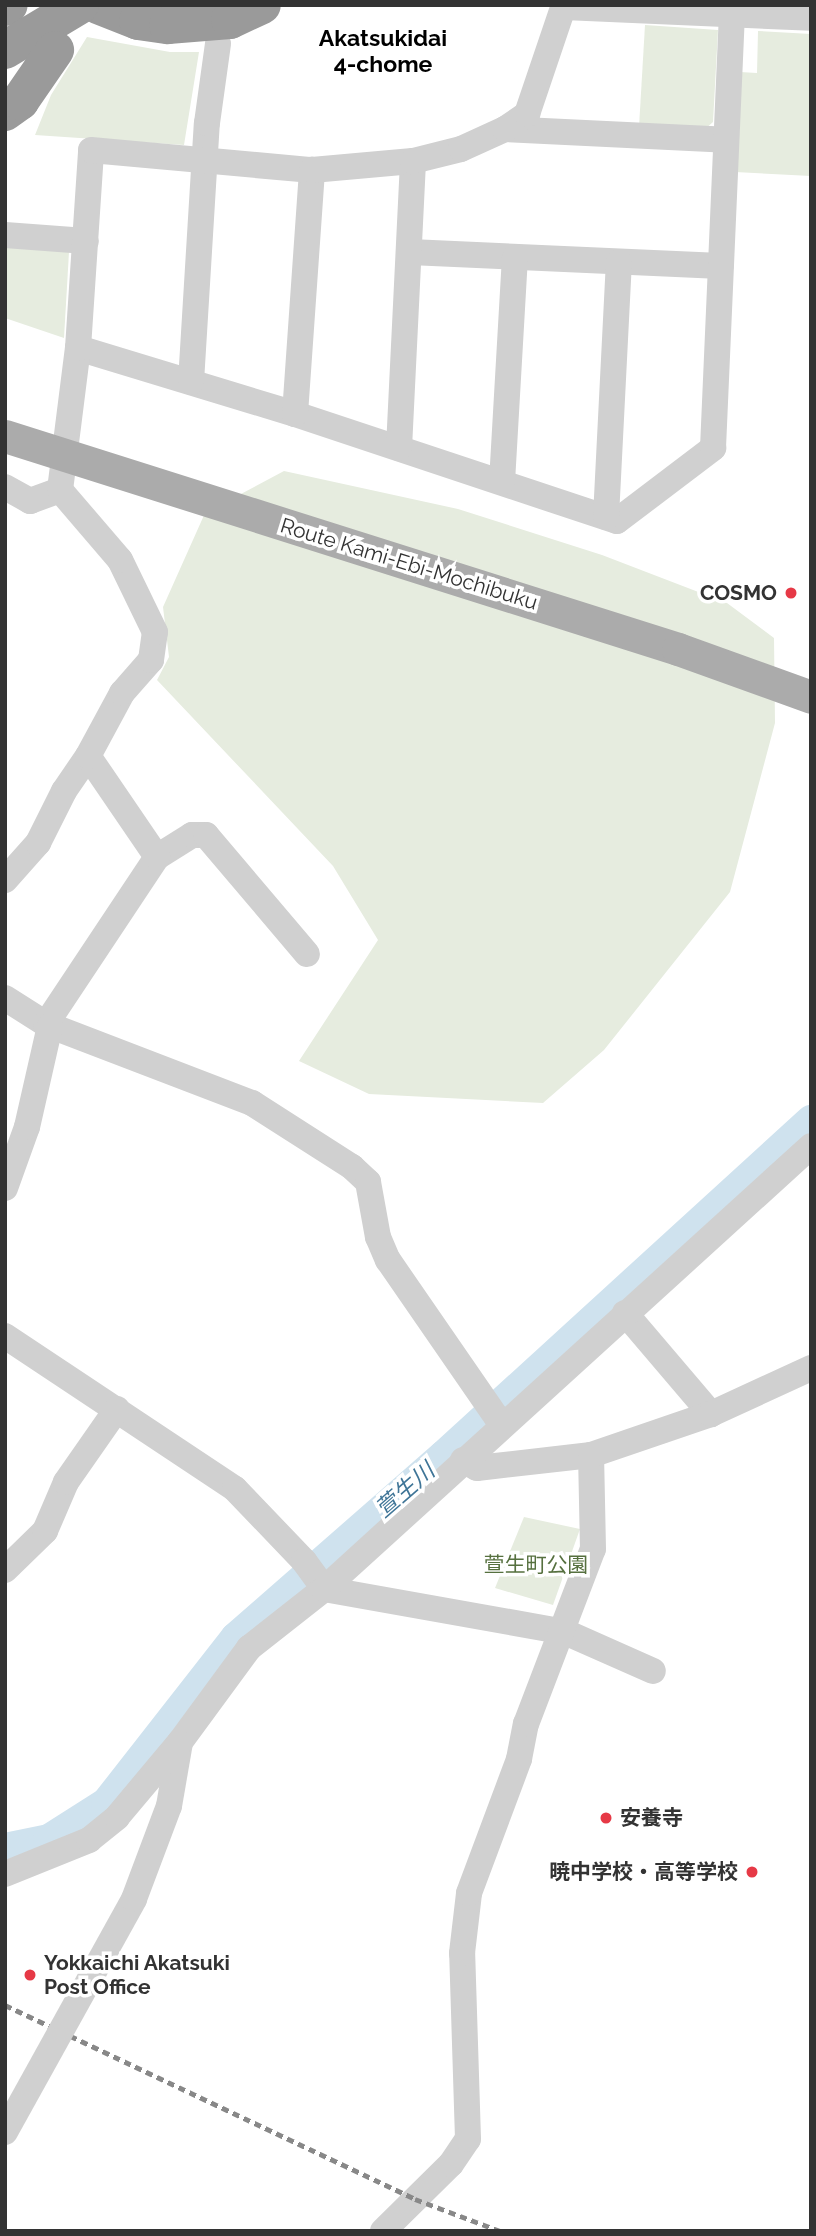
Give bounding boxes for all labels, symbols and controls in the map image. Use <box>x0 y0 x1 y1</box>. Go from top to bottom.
district label: Akatsukidai 4-chome <box>319 24 447 78</box>
street label: Route Kami-Ebi-Mochibuku <box>277 513 541 615</box>
place label: COSMO <box>700 580 777 606</box>
marker: COSMO <box>783 585 799 601</box>
water label: 萱生川 <box>370 1457 440 1523</box>
park label: 萱生町公園 <box>484 1552 588 1578</box>
place label: 安養寺 <box>620 1805 683 1831</box>
marker: 安養寺 <box>598 1810 614 1826</box>
place label: 暁中学校・高等学校 <box>549 1859 738 1885</box>
marker: 暁中学校・高等学校 <box>744 1864 760 1880</box>
place label: Yokkaichi Akatsuki Post Office <box>44 1950 230 2000</box>
marker: Yokkaichi Akatsuki Post Office <box>22 1967 38 1983</box>

